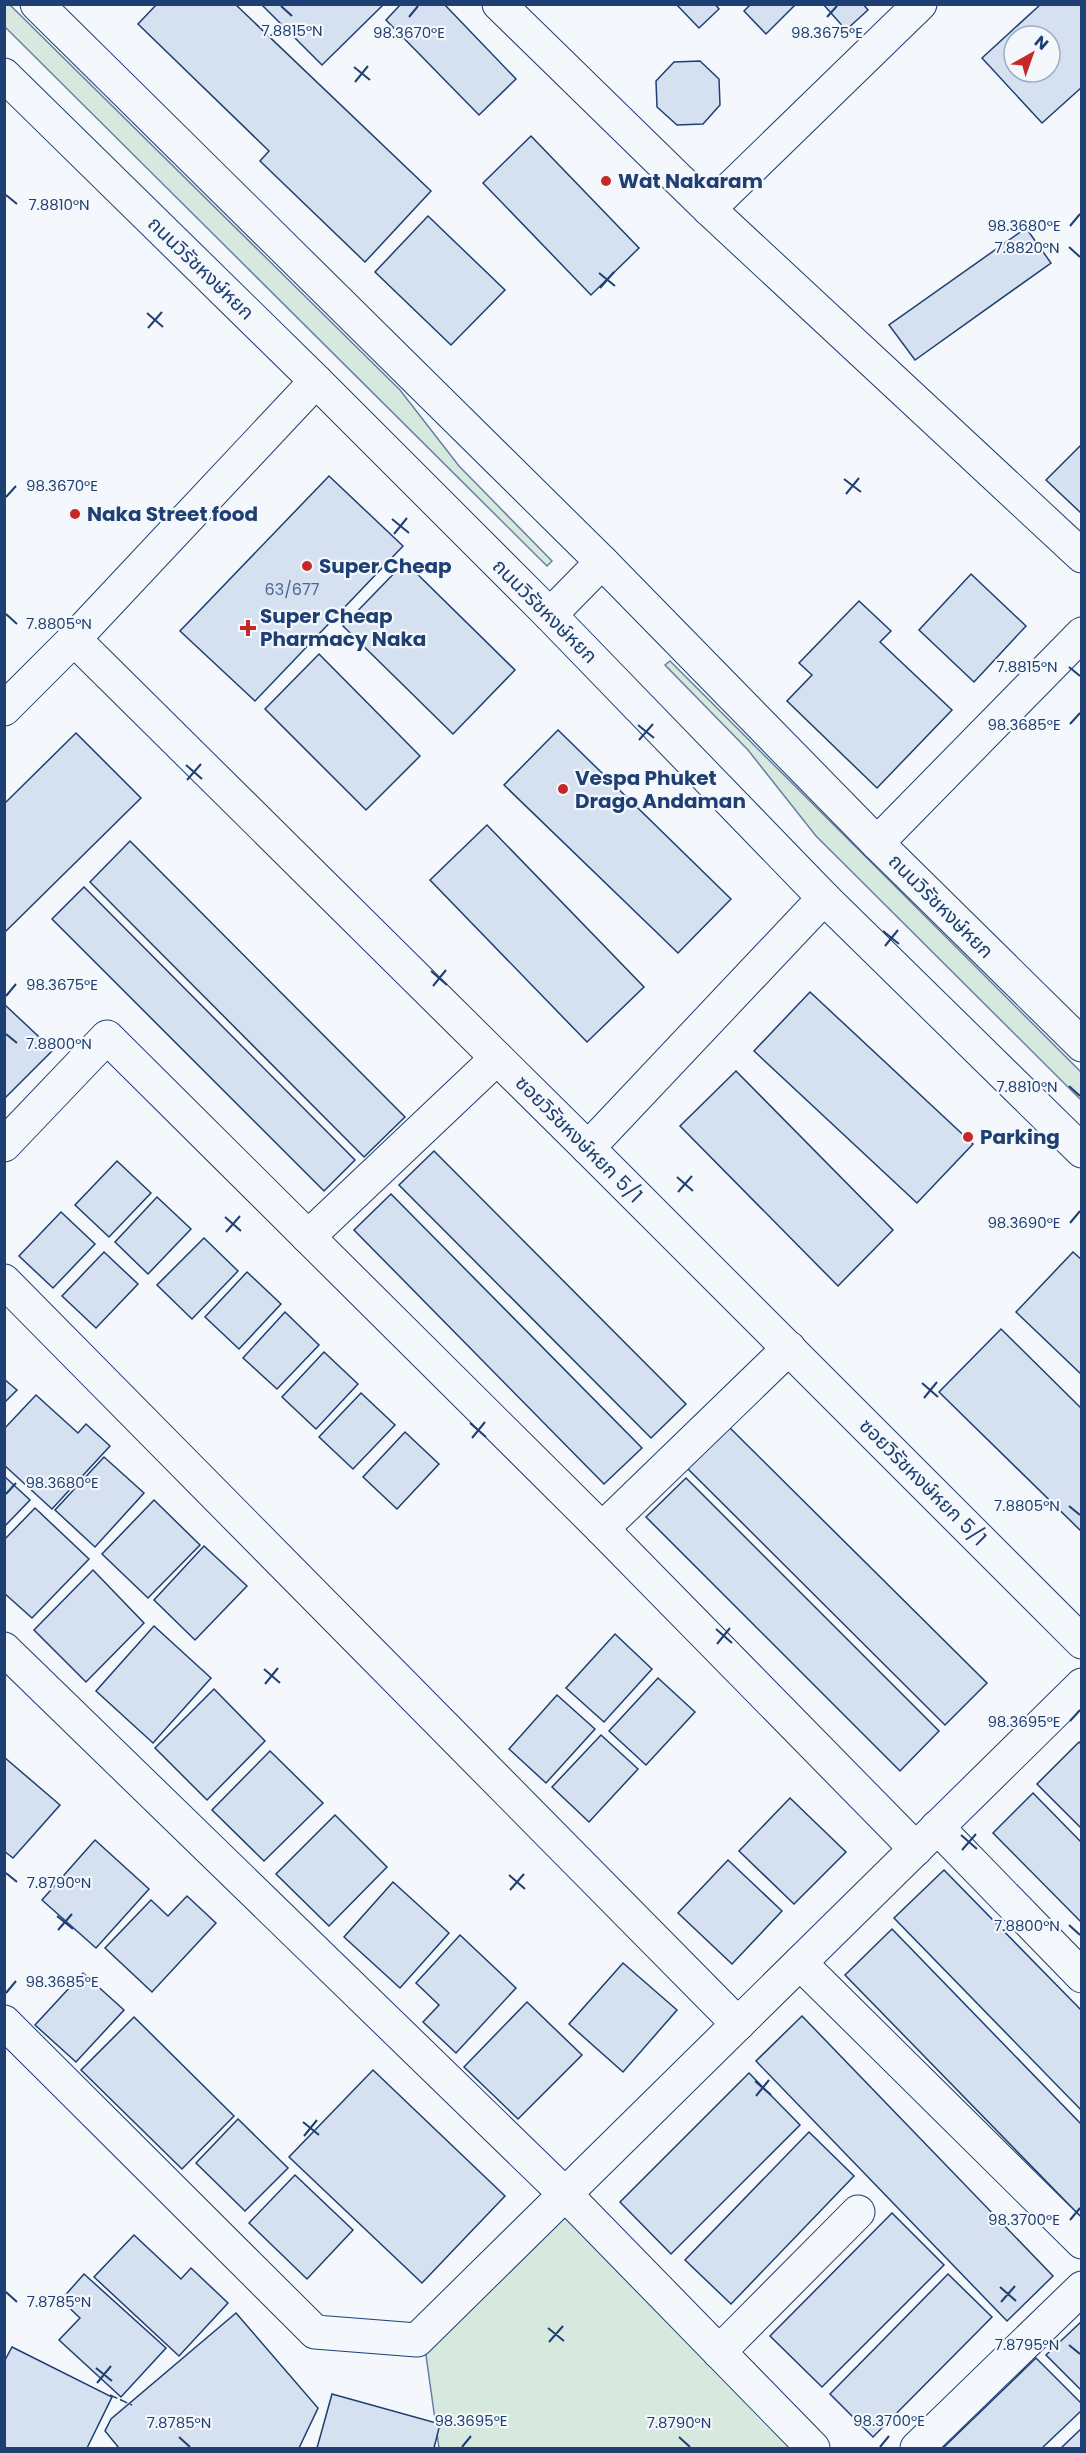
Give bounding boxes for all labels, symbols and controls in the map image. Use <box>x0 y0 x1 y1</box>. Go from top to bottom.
text: 7.8815°N <box>261 20 323 41</box>
text: 98.3670°E <box>373 22 445 43</box>
text: 98.3675°E <box>791 22 863 43</box>
north arrow <box>1002 24 1062 84</box>
text: N <box>1029 30 1053 56</box>
place label: Wat Nakaram <box>618 167 763 195</box>
marker: Wat Nakaram <box>599 174 613 188</box>
text: 7.8810°N <box>28 194 90 215</box>
street label: ถนนวิรัชหงษ์หยก <box>142 210 260 326</box>
text: 98.3680°E <box>987 215 1061 236</box>
text: 7.8820°N <box>994 237 1060 258</box>
text: 98.3670°E <box>26 475 98 496</box>
place label: Naka Street food <box>87 500 258 528</box>
marker: Naka Street food <box>68 507 82 521</box>
place label: Super Cheap <box>319 552 452 580</box>
street label: ถนนวิรัชหงษ์หยก <box>486 552 604 670</box>
marker: Super Cheap <box>300 559 314 573</box>
house number: 63/677 <box>265 578 320 601</box>
place label: Super Cheap Pharmacy Naka <box>260 602 426 653</box>
text: 7.8805°N <box>26 613 92 634</box>
marker: Super Cheap Pharmacy Naka <box>241 621 255 635</box>
text: 7.8815°N <box>996 656 1058 677</box>
text: 98.3685°E <box>987 714 1061 735</box>
place label: Vespa Phuket Drago Andaman <box>575 764 746 815</box>
marker: Vespa Phuket Drago Andaman <box>556 782 570 796</box>
street label: ถนนวิรัชหงษ์หยก <box>882 847 1000 965</box>
text: 98.3675°E <box>26 974 98 995</box>
text: 7.8800°N <box>26 1033 92 1054</box>
street label: ซอยวิรัชหงษ์หยก 5/1 <box>509 1069 649 1209</box>
text: 7.8810°N <box>996 1076 1058 1097</box>
place label: Parking <box>980 1123 1060 1151</box>
marker: Parking <box>961 1130 975 1144</box>
text: 98.3690°E <box>987 1212 1061 1233</box>
street label: ซอยวิรัชหงษ์หยก 5/1 <box>853 1412 993 1552</box>
text: 98.3680°E <box>25 1472 99 1493</box>
text: 7.8805°N <box>994 1495 1060 1516</box>
text: 98.3695°E <box>987 1711 1061 1732</box>
text: 7.8790°N <box>27 1872 91 1893</box>
text: 7.8800°N <box>994 1915 1060 1936</box>
text: 98.3685°E <box>25 1971 99 1992</box>
text: 98.3700°E <box>988 2209 1060 2230</box>
text: 7.8785°N <box>27 2291 91 2312</box>
text: 7.8795°N <box>995 2334 1059 2355</box>
text: 98.3695°E <box>434 2410 508 2431</box>
text: 98.3700°E <box>853 2410 925 2431</box>
text: 7.8785°N <box>147 2412 211 2433</box>
text: 7.8790°N <box>647 2412 711 2433</box>

